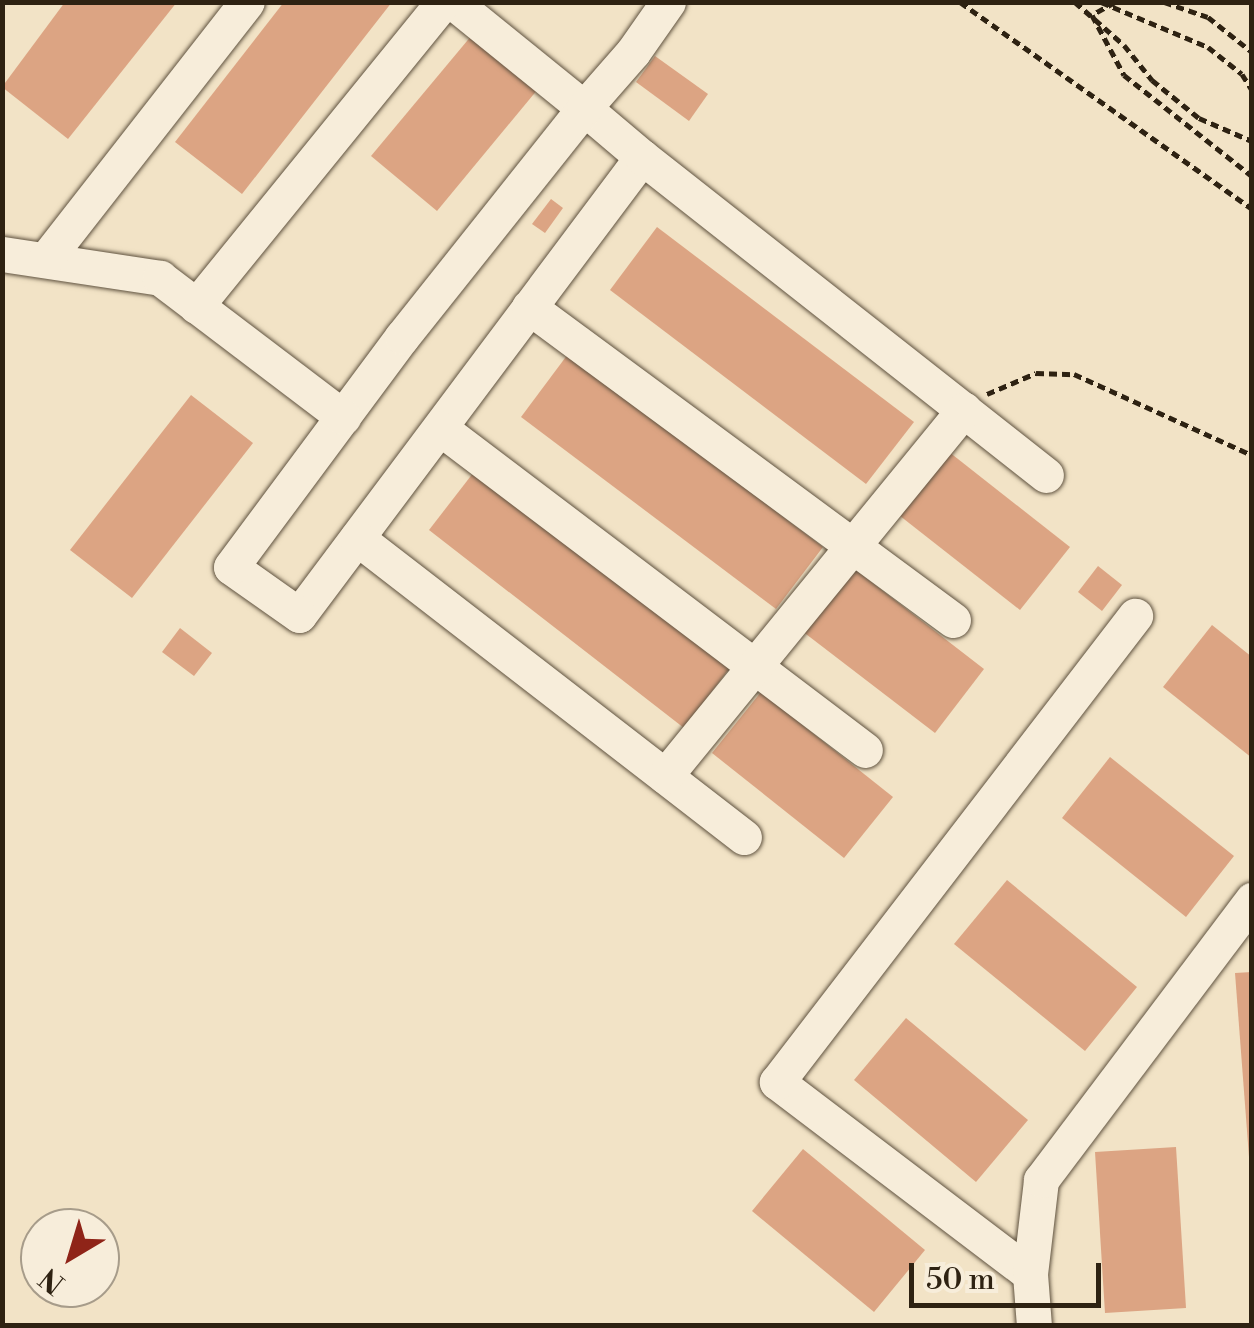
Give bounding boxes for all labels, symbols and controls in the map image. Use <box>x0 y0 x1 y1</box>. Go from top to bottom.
north arrow <box>20 1208 120 1308</box>
scale bar <box>914 1243 1106 1305</box>
text: N <box>33 1260 72 1301</box>
text: 50 m <box>926 1261 995 1299</box>

